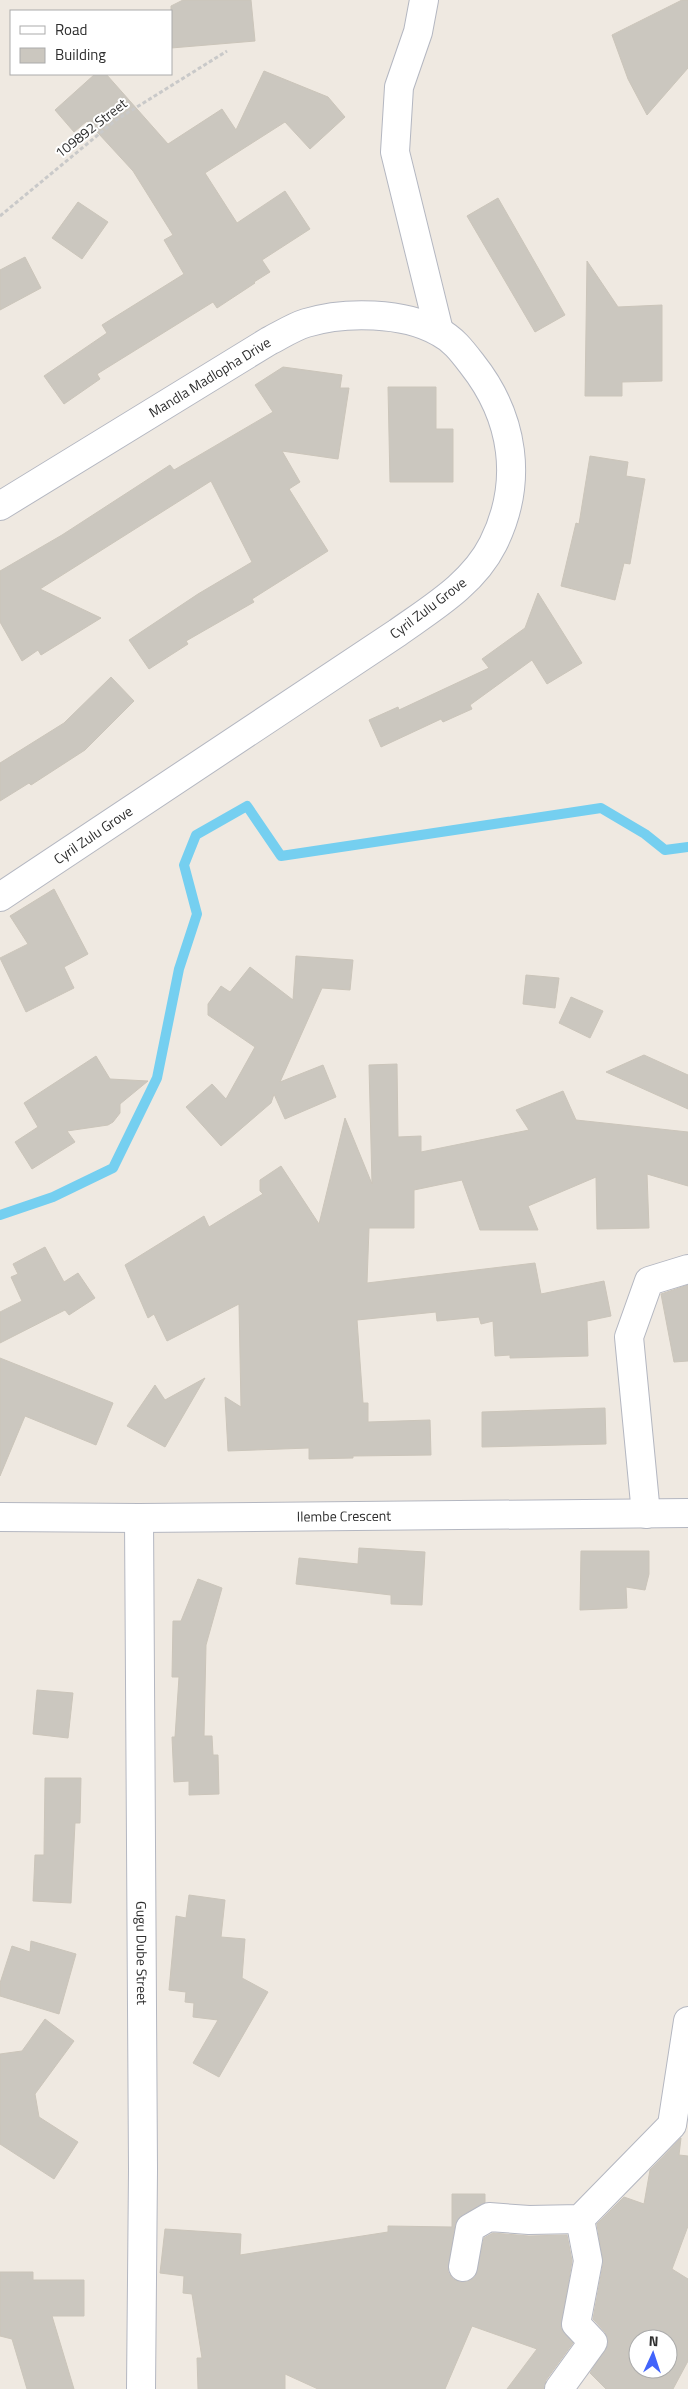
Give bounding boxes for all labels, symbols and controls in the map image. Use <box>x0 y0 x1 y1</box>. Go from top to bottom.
legend <box>10 10 172 75</box>
text: Road <box>55 18 87 41</box>
text: Building <box>55 43 106 66</box>
street label: 109892 Street <box>50 93 131 162</box>
street label: Mandla Madlopha Drive <box>144 332 274 422</box>
street label: Cyril Zulu Grove <box>385 572 470 643</box>
street label: Cyril Zulu Grove <box>49 800 136 869</box>
street label: Ilembe Crescent <box>297 1505 391 1527</box>
street label: Gugu Dube Street <box>131 1901 153 2005</box>
north arrow <box>628 2329 678 2379</box>
text: N <box>648 2330 659 2351</box>

